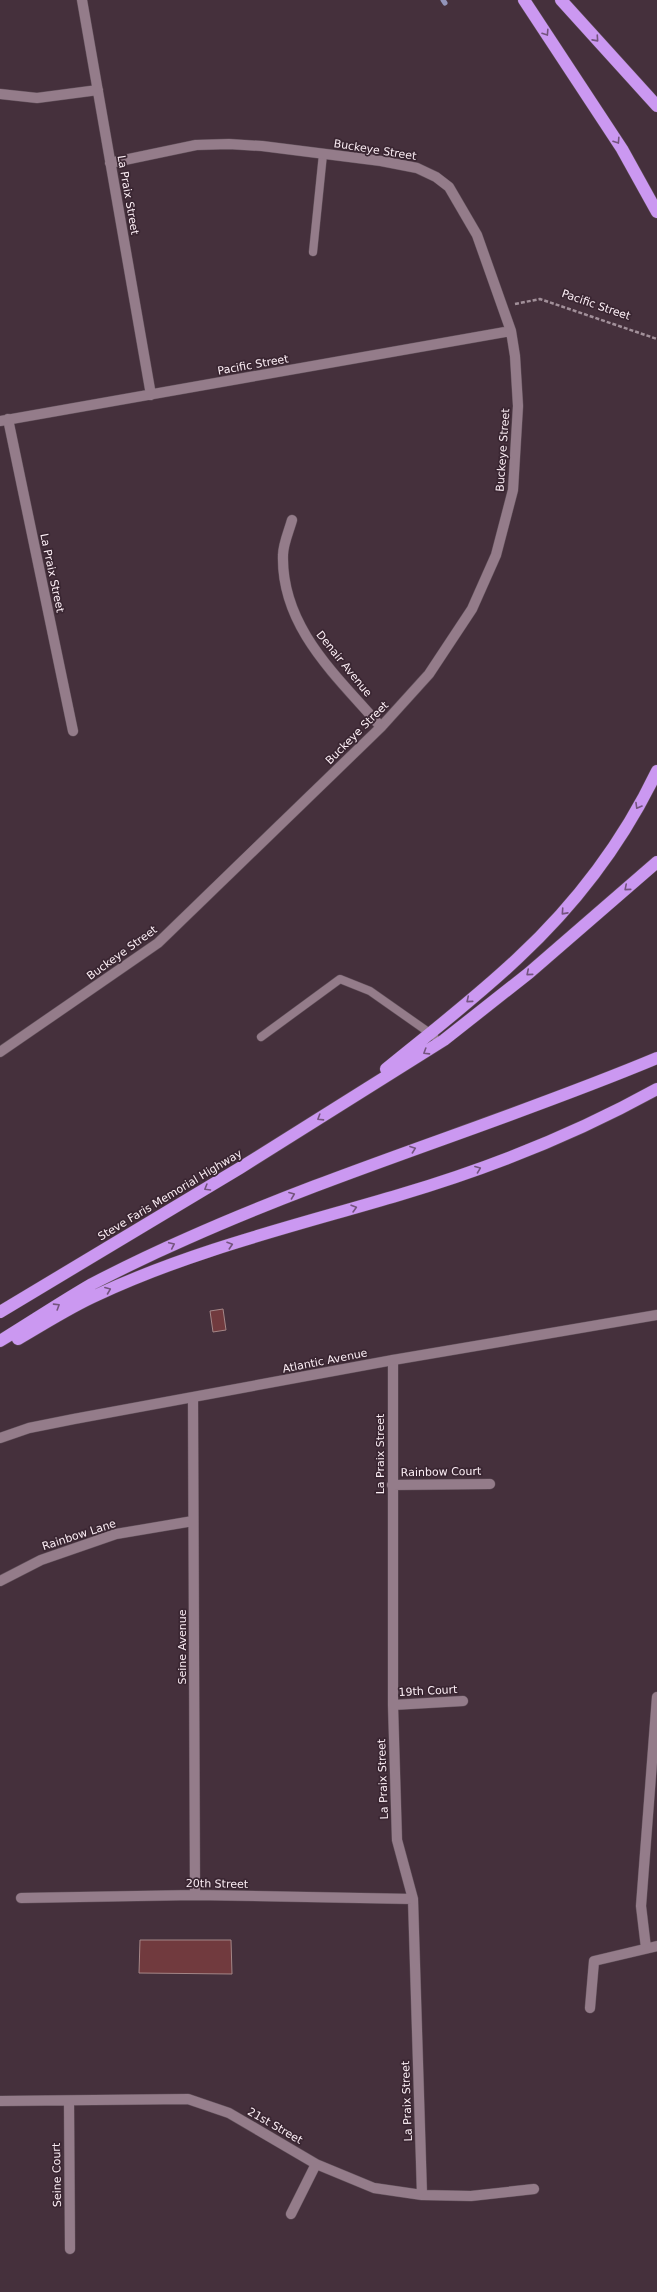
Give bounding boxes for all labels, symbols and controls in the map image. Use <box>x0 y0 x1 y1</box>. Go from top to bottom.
one-way arrow <box>541 29 548 36</box>
one-way arrow <box>592 35 599 42</box>
street label: Buckeye Street <box>333 137 418 163</box>
one-way arrow <box>612 137 619 144</box>
street label: La Praix Street <box>115 154 142 236</box>
street label: Pacific Street <box>560 287 633 323</box>
street label: Pacific Street <box>216 352 290 378</box>
street label: Buckeye Street <box>494 407 512 492</box>
street label: La Praix Street <box>37 532 67 614</box>
street label: Denair Avenue <box>313 628 375 700</box>
street label: Buckeye Street <box>323 698 392 767</box>
one-way arrow <box>636 802 643 809</box>
one-way arrow <box>625 883 632 890</box>
one-way arrow <box>561 907 568 915</box>
street label: Buckeye Street <box>84 923 160 983</box>
one-way arrow <box>526 968 533 975</box>
one-way arrow <box>466 996 473 1003</box>
one-way arrow <box>423 1047 430 1054</box>
one-way arrow <box>317 1113 324 1121</box>
street label: Steve Faris Memorial Highway <box>96 1146 245 1243</box>
one-way arrow <box>410 1146 417 1154</box>
one-way arrow <box>475 1165 482 1173</box>
one-way arrow <box>204 1184 211 1191</box>
one-way arrow <box>288 1192 295 1200</box>
one-way arrow <box>350 1204 357 1213</box>
one-way arrow <box>168 1242 175 1250</box>
one-way arrow <box>226 1242 233 1250</box>
one-way arrow <box>103 1287 111 1295</box>
one-way arrow <box>53 1303 60 1311</box>
street label: Atlantic Avenue <box>281 1346 369 1376</box>
street label: La Praix Street <box>374 1413 387 1494</box>
street label: Rainbow Court <box>401 1465 482 1479</box>
street label: Rainbow Lane <box>40 1517 118 1553</box>
street label: Seine Avenue <box>176 1609 189 1684</box>
street label: 19th Court <box>398 1683 458 1699</box>
street label: La Praix Street <box>375 1738 391 1819</box>
street label: 20th Street <box>186 1877 249 1891</box>
street label: La Praix Street <box>399 2060 415 2141</box>
street label: 21st Street <box>245 2105 305 2147</box>
street label: Seine Court <box>50 2142 64 2207</box>

